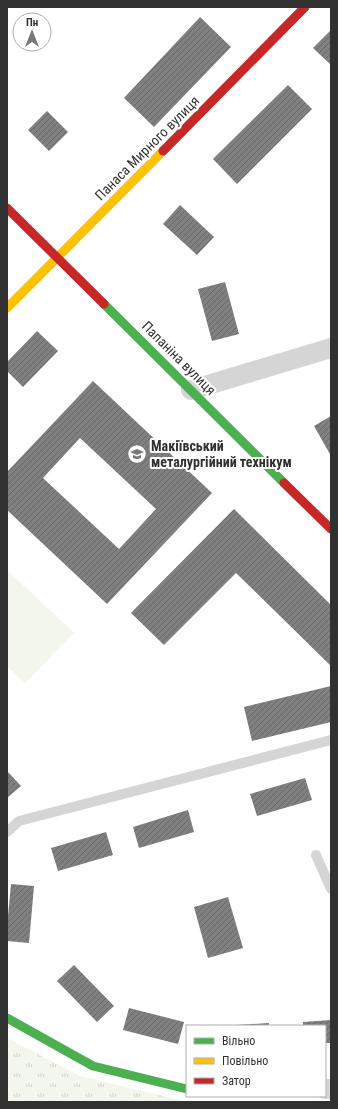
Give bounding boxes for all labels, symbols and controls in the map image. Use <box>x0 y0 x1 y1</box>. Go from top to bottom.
north arrow <box>12 12 52 52</box>
text: Пн <box>26 16 38 29</box>
street label: Панаса Мирного вулиця <box>92 93 202 203</box>
street label: Папаніна вулиця <box>139 318 219 398</box>
place label: Макіївський металургійний технікум <box>151 438 292 470</box>
school or university icon: Макіївський металургійний технікум <box>126 443 148 465</box>
legend <box>186 1025 326 1097</box>
text: Вільно <box>222 1034 255 1048</box>
text: Повільно <box>222 1054 268 1068</box>
text: Затор <box>222 1074 251 1088</box>

